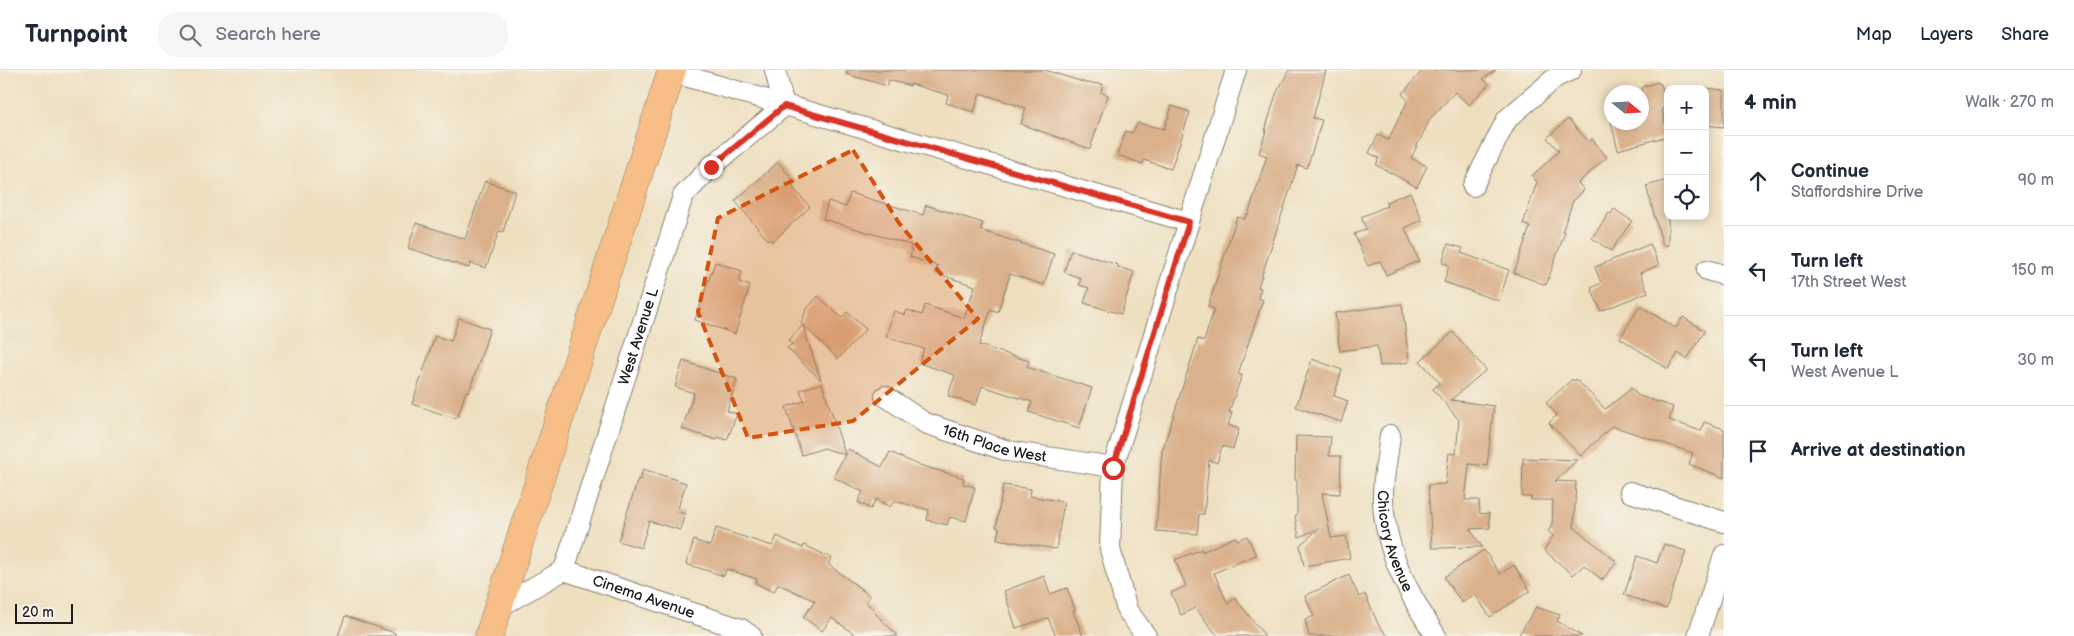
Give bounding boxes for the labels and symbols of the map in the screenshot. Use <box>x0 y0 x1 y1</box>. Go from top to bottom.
north arrow <box>1604 85 1649 130</box>
route end <box>700 156 723 179</box>
street label: West Avenue L <box>614 285 663 387</box>
street label: 16th Place West <box>940 421 1048 467</box>
route start <box>1102 457 1125 480</box>
street label: Chicory Avenue <box>1373 490 1417 595</box>
street label: Cinema Avenue <box>590 571 697 623</box>
scale bar <box>15 601 72 624</box>

